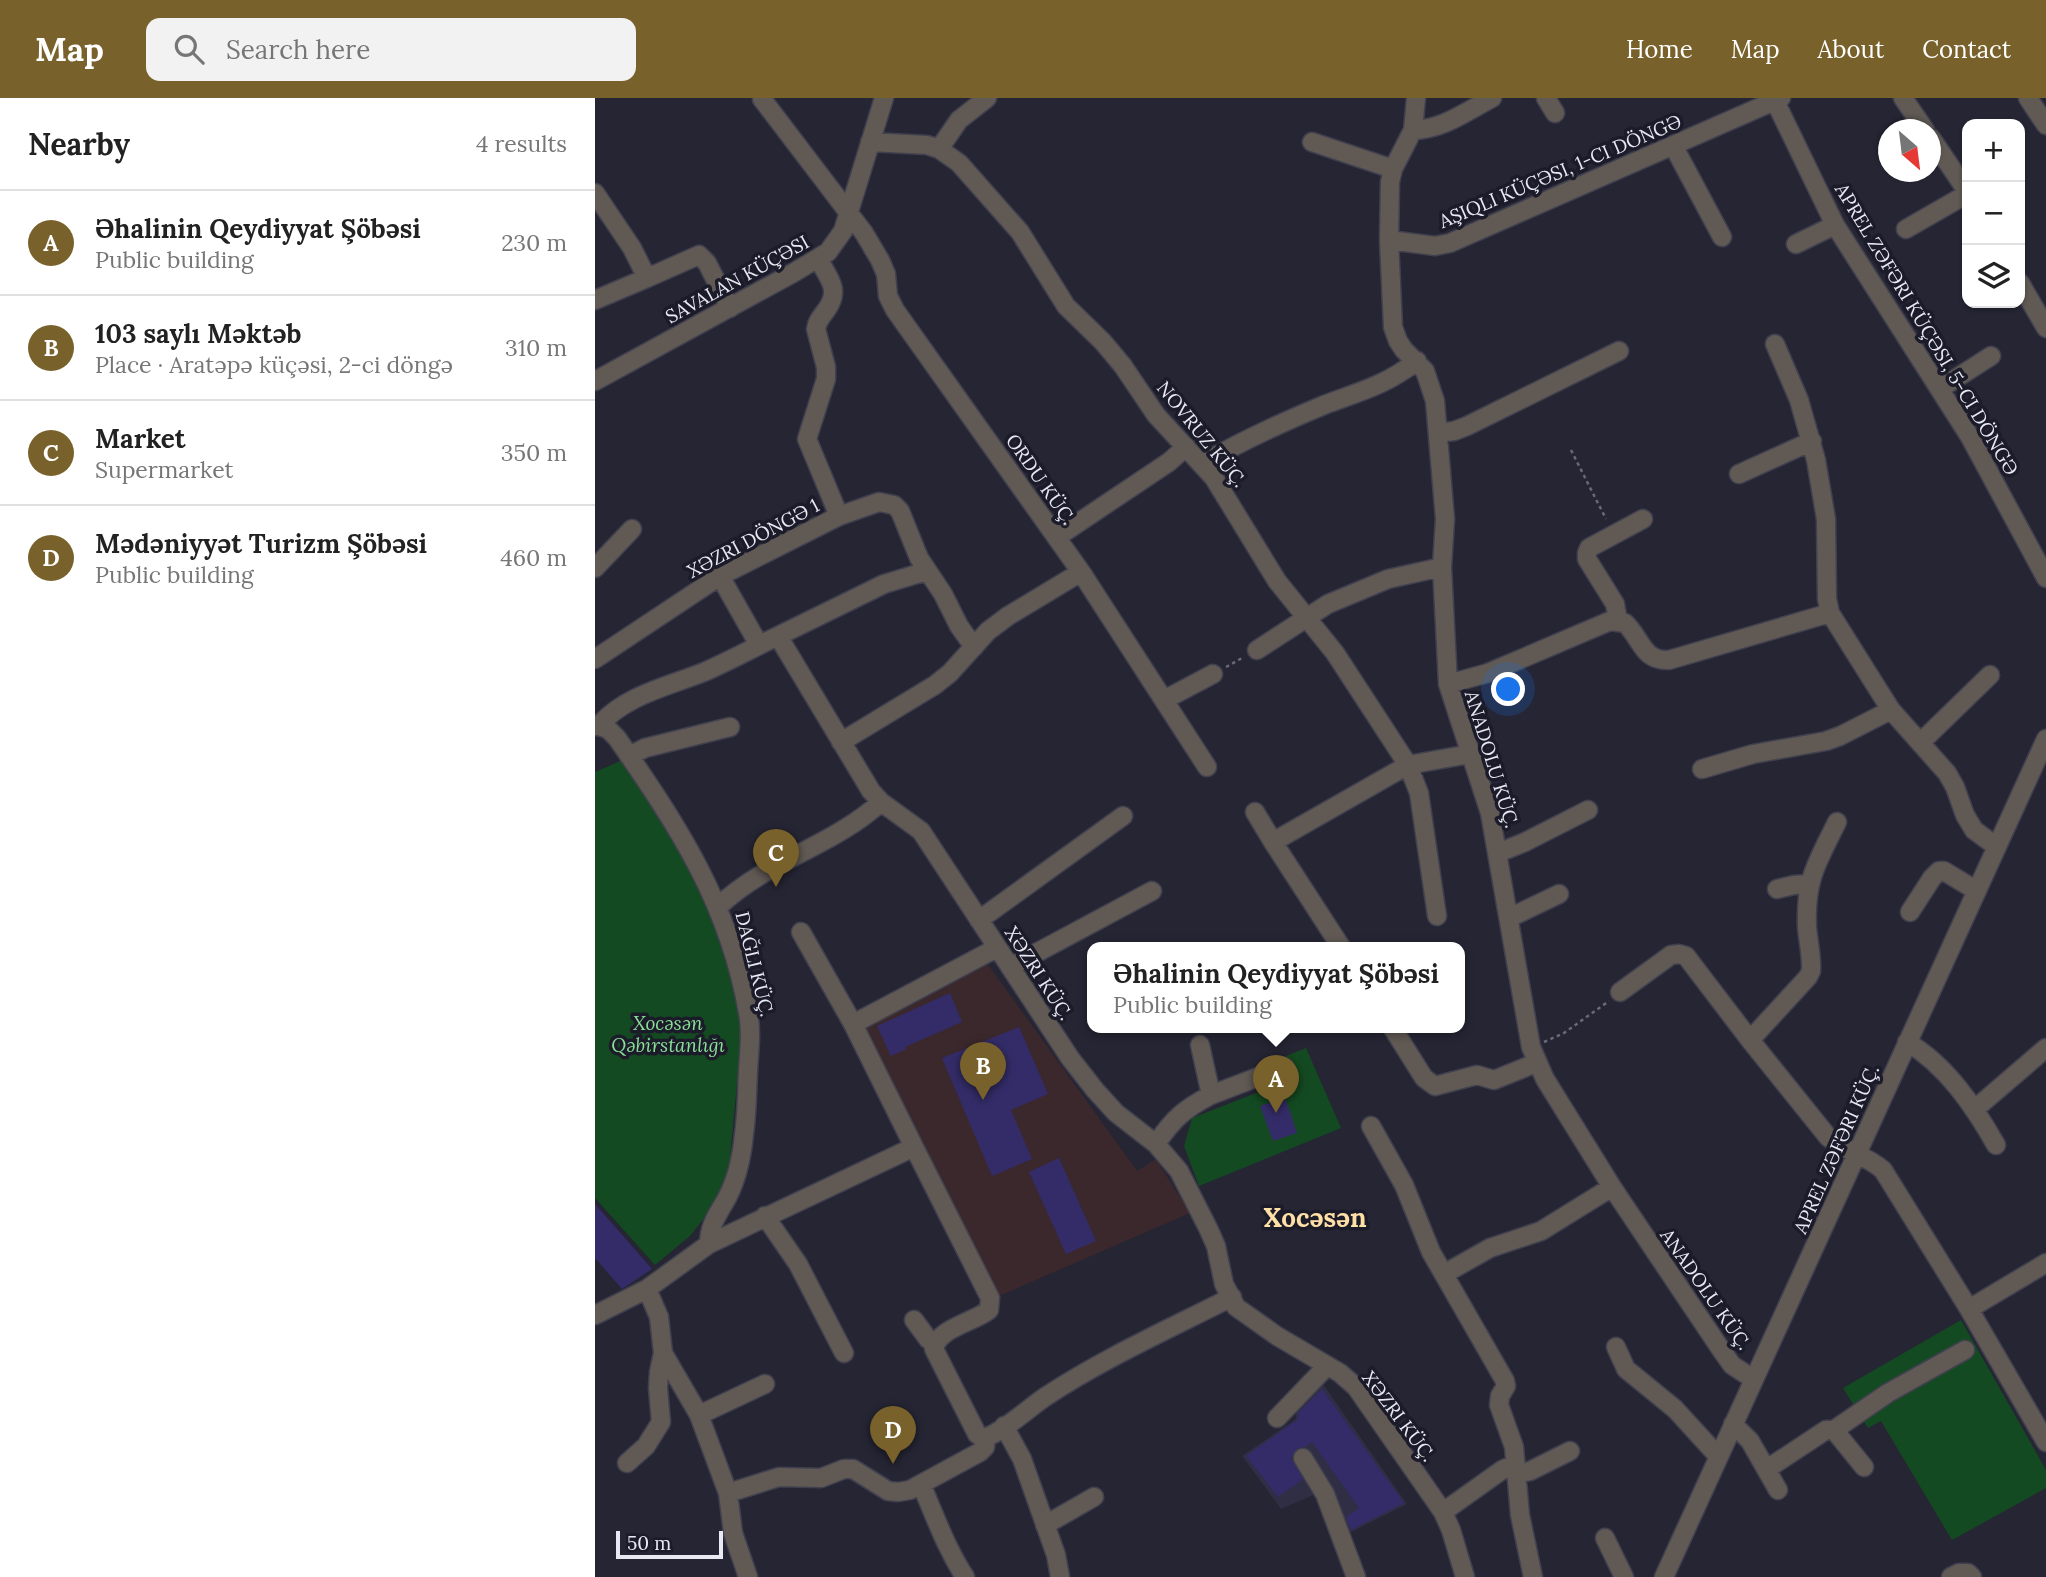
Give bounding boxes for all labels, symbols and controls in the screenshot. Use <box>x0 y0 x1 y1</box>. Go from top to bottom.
search box <box>146 18 636 81</box>
text: Map <box>35 28 104 70</box>
icon: search <box>170 30 208 68</box>
text: Search here <box>226 33 370 66</box>
text: Home <box>1626 34 1693 65</box>
text: Map <box>1731 34 1780 65</box>
text: About <box>1818 34 1884 65</box>
text: Contact <box>1922 34 2011 65</box>
street label: AŞIQLI KÜÇƏSI, 1-CI DÖNGƏ <box>1434 109 1685 233</box>
north arrow <box>1878 119 1941 182</box>
map controls <box>1962 119 2025 308</box>
button: + <box>1962 119 2025 182</box>
text: Nearby <box>28 125 130 163</box>
text: 4 results <box>476 129 567 158</box>
street label: APREL ZƏFƏRI KÜÇƏSI, 5-CI DÖNGƏ <box>1830 178 2024 479</box>
button: − <box>1962 182 2025 245</box>
text: Əhalinin Qeydiyyat Şöbəsi <box>95 212 421 245</box>
text: A <box>43 228 59 257</box>
text: 230 m <box>501 228 567 257</box>
street label: SAVALAN KÜÇƏSI <box>661 230 813 328</box>
text: Public building <box>95 245 254 274</box>
button: layers <box>1962 245 2025 308</box>
text: 103 saylı Məktəb <box>95 317 301 350</box>
text: B <box>43 333 59 362</box>
text: 310 m <box>505 333 567 362</box>
text: Place · Aratəpə küçəsi, 2-ci döngə <box>95 350 453 379</box>
street label: NOVRUZ KÜÇ. <box>1152 376 1252 492</box>
text: Market <box>95 422 185 455</box>
street label: ORDU KÜÇ. <box>1001 429 1081 529</box>
text: C <box>43 438 59 467</box>
text: 350 m <box>501 438 567 467</box>
text: Supermarket <box>95 455 233 484</box>
street label: XƏZRI DÖNGƏ 1 <box>683 493 823 583</box>
text: Mədəniyyət Turizm Şöbəsi <box>95 527 427 560</box>
text: D <box>42 543 60 572</box>
text: 460 m <box>500 543 567 572</box>
text: Public building <box>95 560 254 589</box>
your location <box>1491 672 1525 706</box>
street label: ANADOLU KÜÇ. <box>1459 686 1524 831</box>
pin: C <box>753 829 799 887</box>
street label: DAĞLI KÜÇ. <box>730 909 780 1019</box>
street label: XƏZRI KÜÇ. <box>1000 922 1078 1024</box>
popup <box>1087 942 1465 1033</box>
text: Əhalinin Qeydiyyat Şöbəsi <box>1113 957 1439 990</box>
text: Public building <box>1113 990 1272 1019</box>
park label: Xocəsən Qəbirstanlığı <box>611 1011 725 1057</box>
pin: B <box>960 1042 1006 1100</box>
pin: A <box>1253 1055 1299 1113</box>
street label: APREL ZƏFƏRI KÜÇ. <box>1787 1061 1884 1238</box>
district label: Xocəsən <box>1263 1201 1367 1234</box>
street label: ANADOLU KÜÇ. <box>1655 1223 1757 1354</box>
street label: XƏZRI KÜÇ. <box>1357 1366 1441 1466</box>
pin: D <box>870 1406 916 1464</box>
scale bar <box>616 1528 723 1560</box>
text: 50 m <box>627 1531 671 1555</box>

